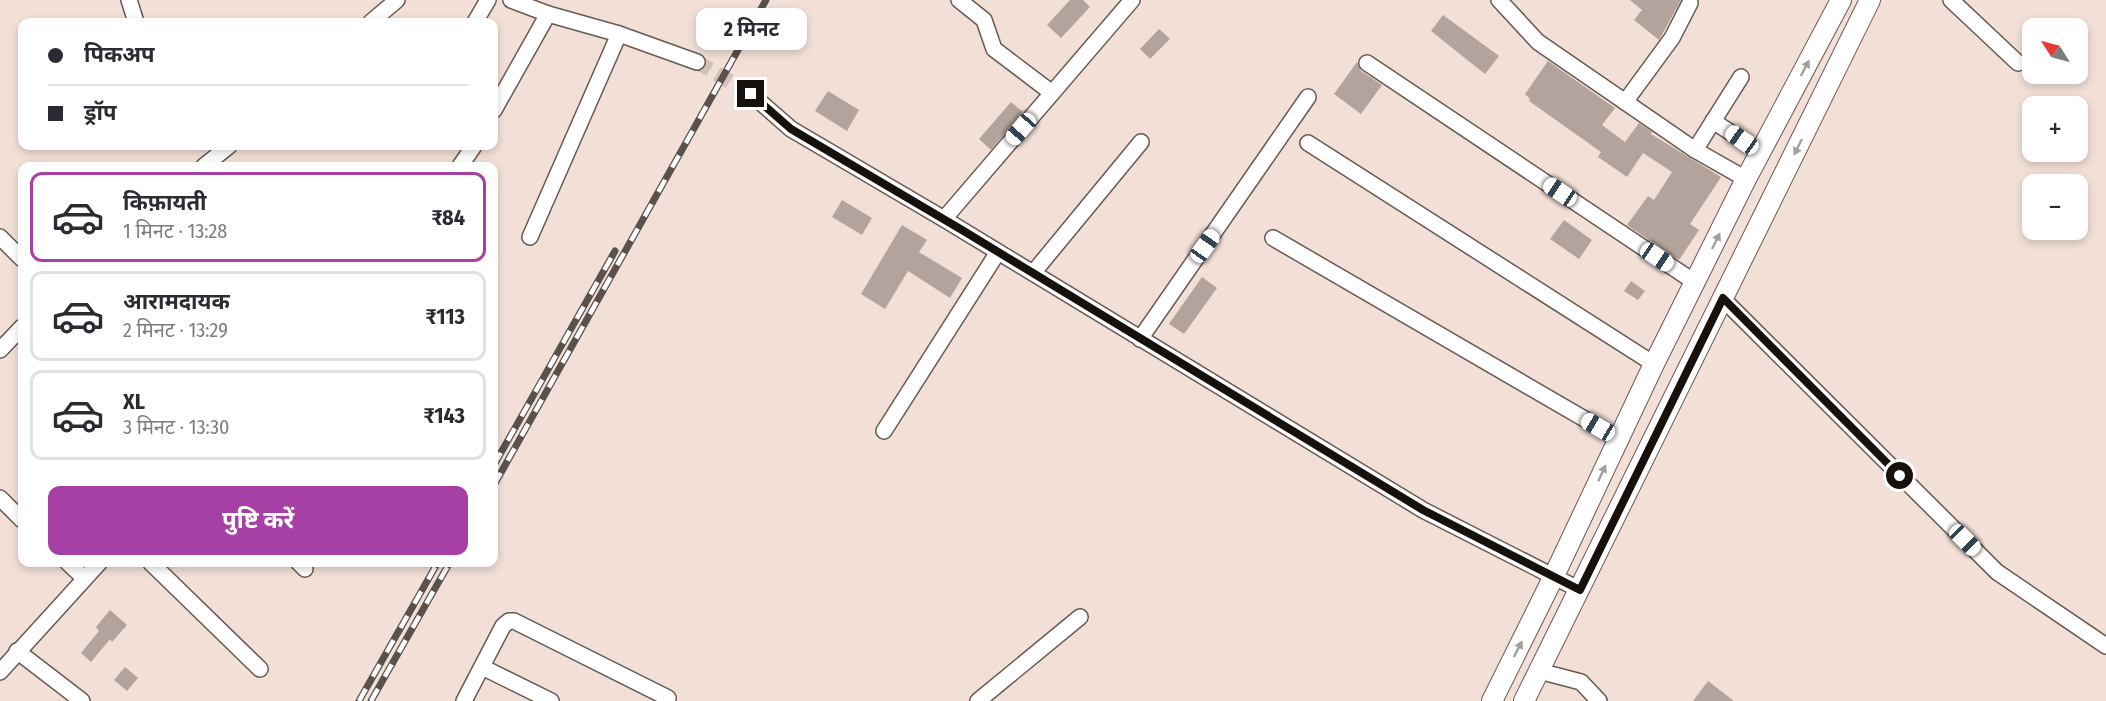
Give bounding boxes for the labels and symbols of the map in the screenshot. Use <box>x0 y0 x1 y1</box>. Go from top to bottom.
callout: 2 मिनट <box>696 7 807 49</box>
north arrow <box>2022 18 2088 84</box>
one-way arrow <box>1800 59 1810 76</box>
route end <box>737 80 764 107</box>
car <box>1002 110 1040 148</box>
car <box>1722 122 1762 158</box>
one-way arrow <box>1793 138 1802 155</box>
car <box>1540 174 1580 210</box>
car <box>1187 226 1223 266</box>
one-way arrow <box>1711 233 1720 250</box>
car <box>1637 239 1677 275</box>
car <box>1578 410 1618 444</box>
route start <box>1886 462 1913 489</box>
one-way arrow <box>1598 465 1607 482</box>
car <box>1946 521 1984 559</box>
one-way arrow <box>1513 640 1522 657</box>

